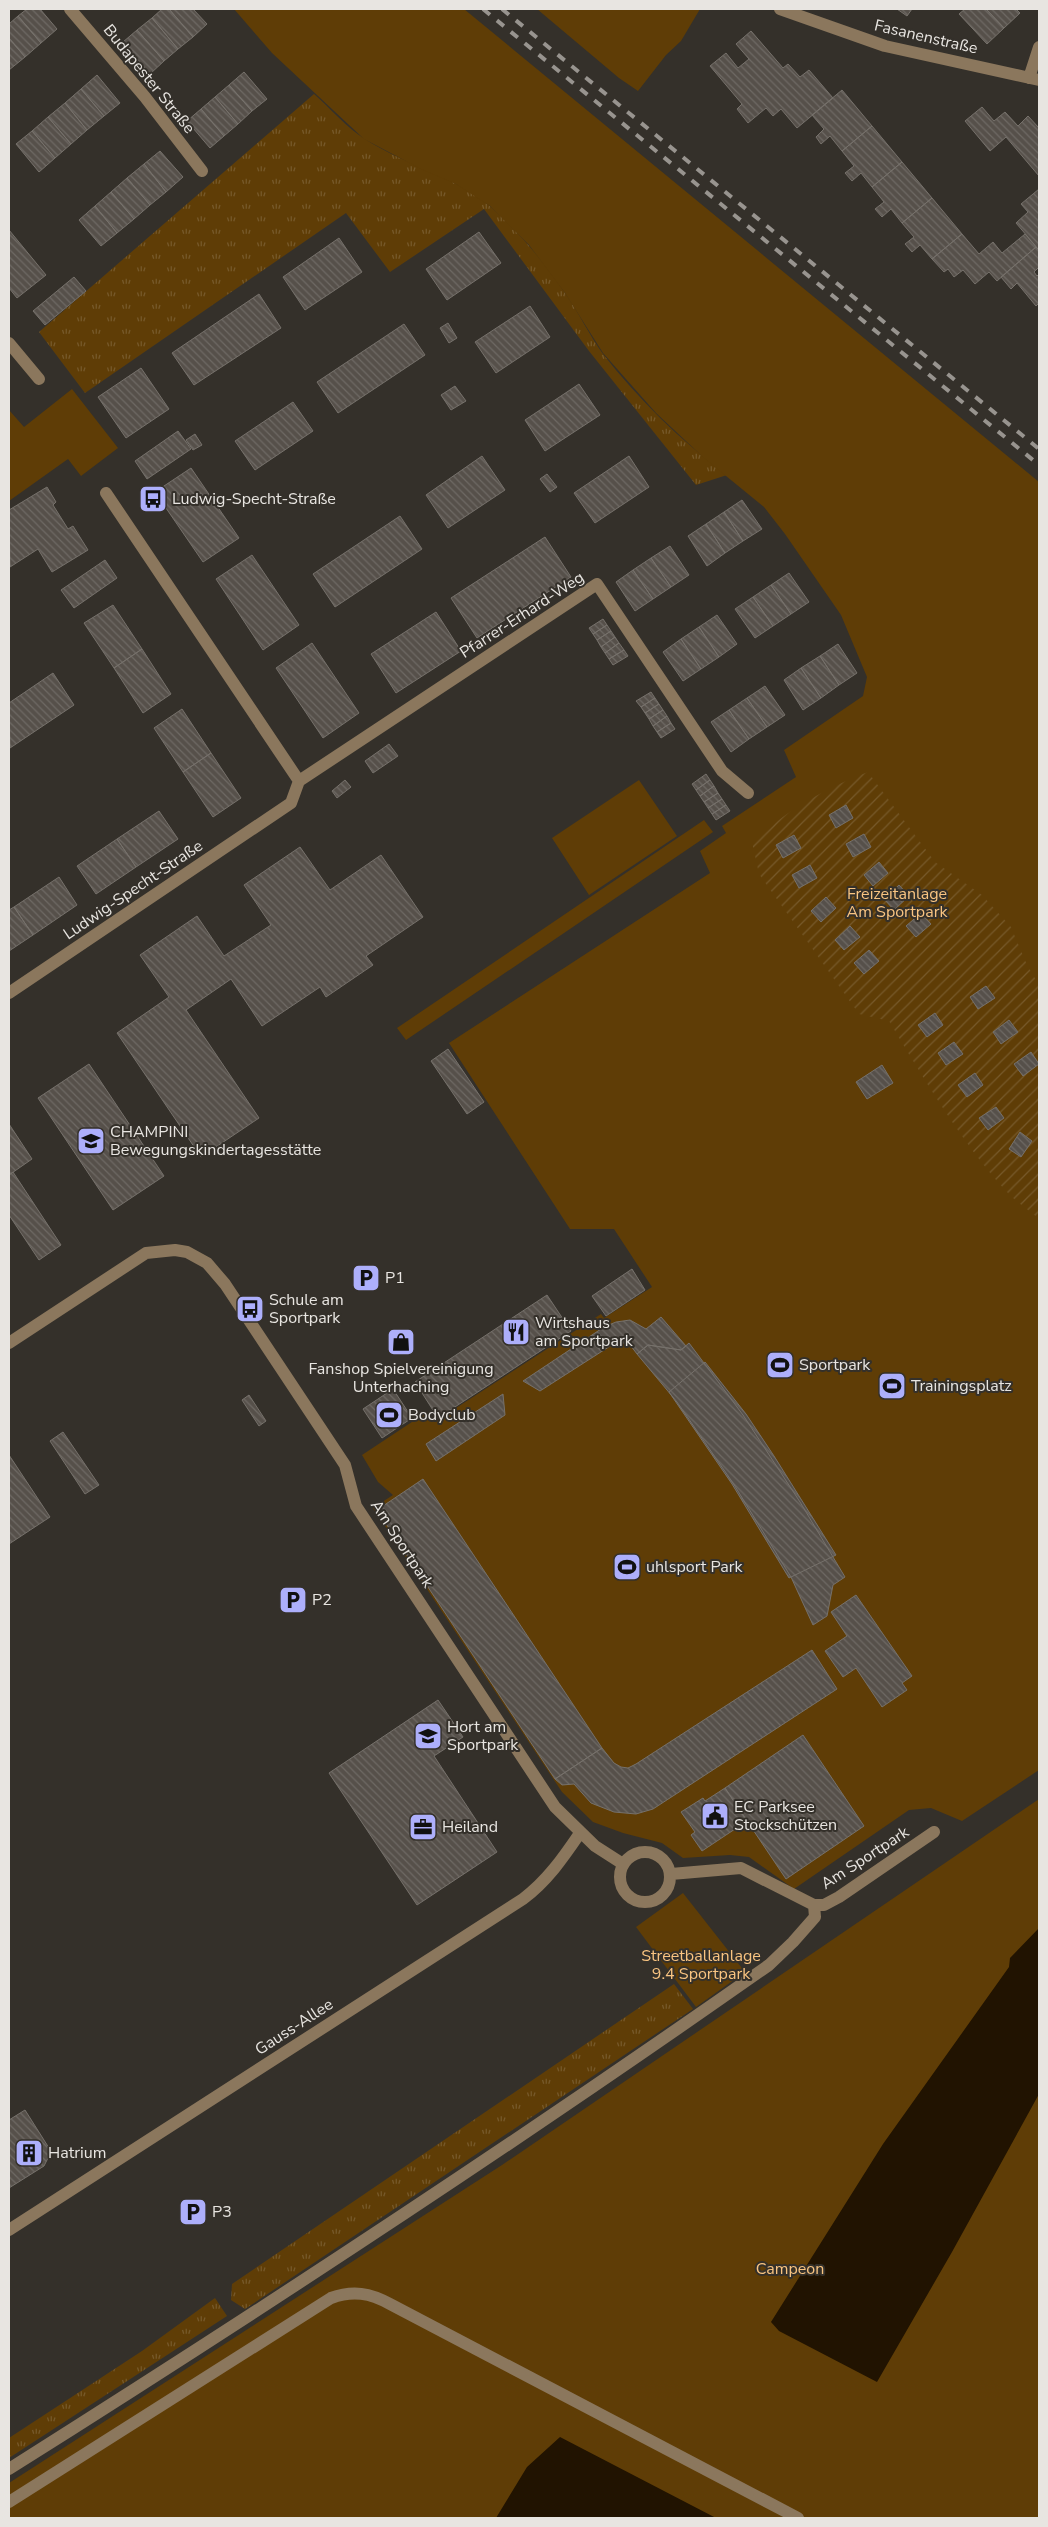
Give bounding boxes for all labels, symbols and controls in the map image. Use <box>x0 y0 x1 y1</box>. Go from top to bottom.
street label: Fasanenstraße <box>872 14 980 60</box>
street label: Budapester Straße <box>98 20 200 138</box>
bus stop icon: Ludwig-Specht-Straße <box>138 484 168 514</box>
place label: Ludwig-Specht-Straße <box>172 488 336 510</box>
street label: Pfarrer-Erhard-Weg <box>456 567 588 663</box>
street label: Ludwig-Specht-Straße <box>59 835 207 945</box>
park label: Freizeitanlage Am Sportpark <box>847 883 948 923</box>
place label: CHAMPINI Bewegungskindertagesstätte <box>110 1121 321 1161</box>
school or university icon: CHAMPINI Bewegungskindertagesstätte <box>76 1126 106 1156</box>
parking icon: P1 <box>351 1263 381 1293</box>
place label: P1 <box>385 1267 405 1289</box>
place label: Schule am Sportpark <box>269 1289 344 1329</box>
bus stop icon: Schule am Sportpark <box>235 1294 265 1324</box>
place label: Wirtshaus am Sportpark <box>535 1312 634 1352</box>
restaurant icon: Wirtshaus am Sportpark <box>501 1317 531 1347</box>
shop icon: Fanshop Spielvereinigung Unterhaching <box>386 1327 416 1357</box>
sports icon: Sportpark <box>765 1350 795 1380</box>
place label: Sportpark <box>799 1354 871 1376</box>
place label: Fanshop Spielvereinigung Unterhaching <box>308 1358 494 1398</box>
sports icon: Trainingsplatz <box>877 1371 907 1401</box>
place label: Trainingsplatz <box>911 1375 1012 1397</box>
sports icon: Bodyclub <box>374 1400 404 1430</box>
place label: Bodyclub <box>408 1404 476 1426</box>
street label: Am Sportpark <box>365 1496 439 1593</box>
sports icon: uhlsport Park <box>612 1552 642 1582</box>
place label: uhlsport Park <box>646 1556 743 1578</box>
parking icon: P2 <box>278 1585 308 1615</box>
place label: P2 <box>312 1589 332 1611</box>
place label: Hort am Sportpark <box>447 1716 519 1756</box>
school or university icon: Hort am Sportpark <box>413 1721 443 1751</box>
place label: EC Parksee Stockschützen <box>734 1796 837 1836</box>
public building icon: EC Parksee Stockschützen <box>700 1801 730 1831</box>
office icon: Heiland <box>408 1812 438 1842</box>
place label: Heiland <box>442 1816 498 1838</box>
street label: Am Sportpark <box>817 1821 914 1895</box>
park label: Streetballanlage 9.4 Sportpark <box>641 1945 761 1985</box>
street label: Gauss-Allee <box>251 1994 337 2060</box>
building icon: Hatrium <box>14 2138 44 2168</box>
place label: Hatrium <box>48 2142 106 2164</box>
parking icon: P3 <box>178 2197 208 2227</box>
place label: P3 <box>212 2201 232 2223</box>
park label: Campeon <box>756 2258 824 2280</box>

